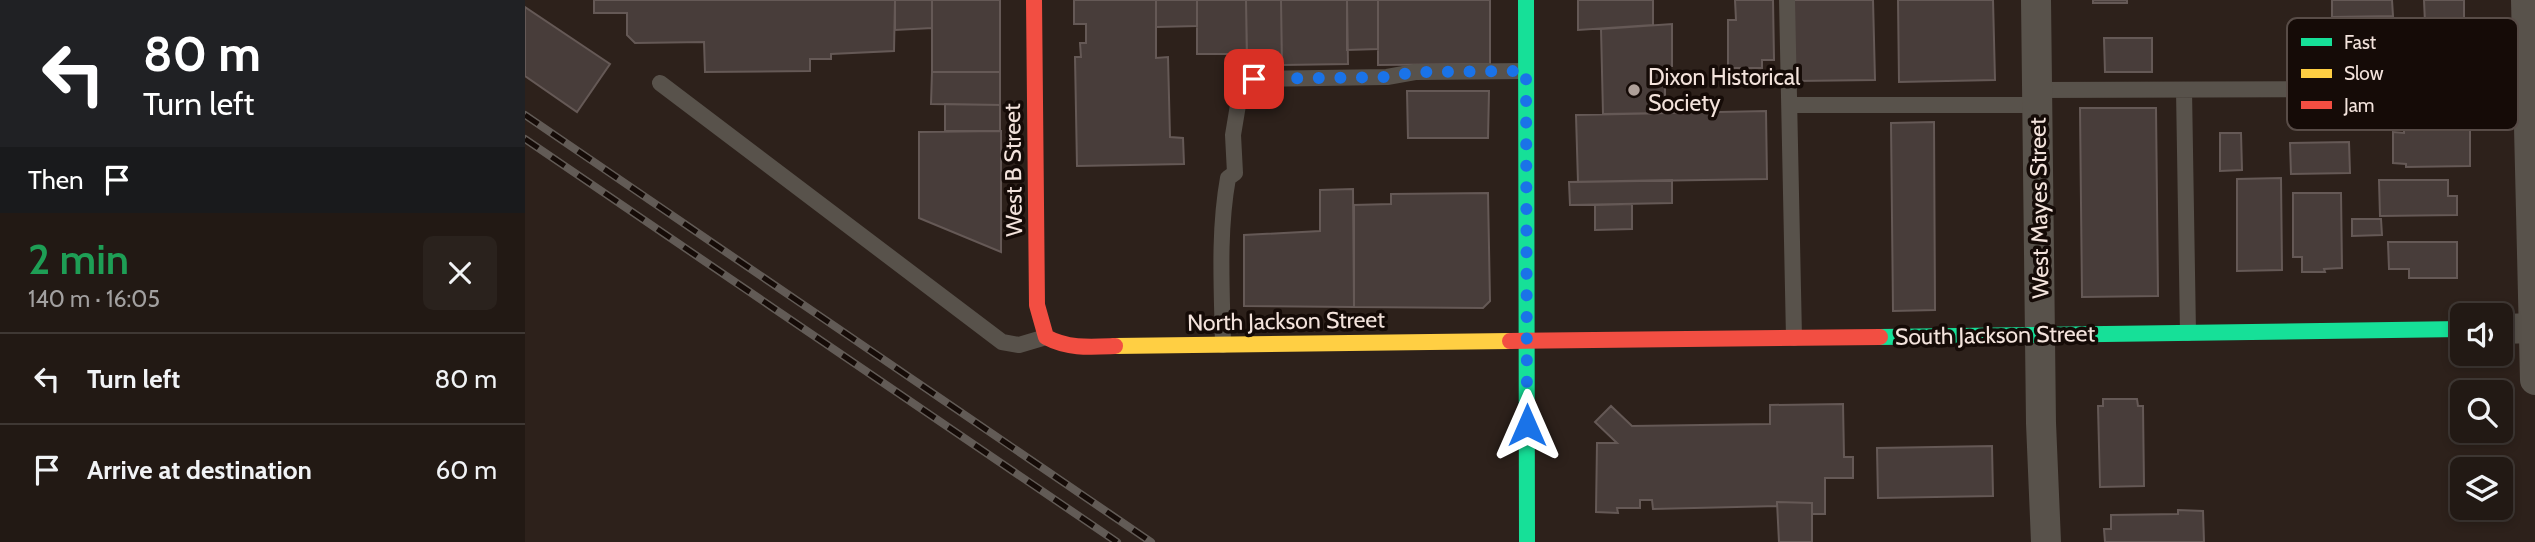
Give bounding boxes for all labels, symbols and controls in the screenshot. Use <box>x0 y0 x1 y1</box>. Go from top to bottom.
legend <box>2287 18 2518 130</box>
text: 80 m <box>143 24 261 83</box>
icon: left <box>28 28 119 119</box>
text: Fast <box>2344 31 2377 54</box>
pin <box>1224 49 1284 109</box>
icon: arrive <box>1235 60 1273 98</box>
text: Slow <box>2344 62 2384 85</box>
place label: Dixon Historical Society <box>1648 63 1801 117</box>
marker: Dixon Historical Society <box>1626 82 1642 98</box>
text: Turn left <box>143 84 254 123</box>
text: Jam <box>2343 94 2374 117</box>
street label: West B Street <box>998 103 1028 237</box>
street label: West Mayes Street <box>2023 117 2055 299</box>
icon: arrive <box>98 161 136 199</box>
text: Then <box>28 164 84 196</box>
text: 2 min <box>28 233 129 285</box>
button: close <box>423 236 497 310</box>
text: 140 m · 16:05 <box>28 285 160 313</box>
map controls <box>2450 303 2513 520</box>
button: sound <box>2450 303 2513 366</box>
street label: North Jackson Street <box>1187 305 1385 337</box>
street label: South Jackson Street <box>1895 319 2096 351</box>
icon: left <box>28 360 66 398</box>
text: Turn left <box>87 363 180 395</box>
text: 80 m <box>434 363 497 395</box>
button: search <box>2450 380 2513 443</box>
position arrow <box>1490 388 1564 462</box>
icon: arrive <box>28 451 66 489</box>
text: Arrive at destination <box>87 454 312 486</box>
text: 60 m <box>435 454 497 486</box>
button: layers <box>2450 457 2513 520</box>

